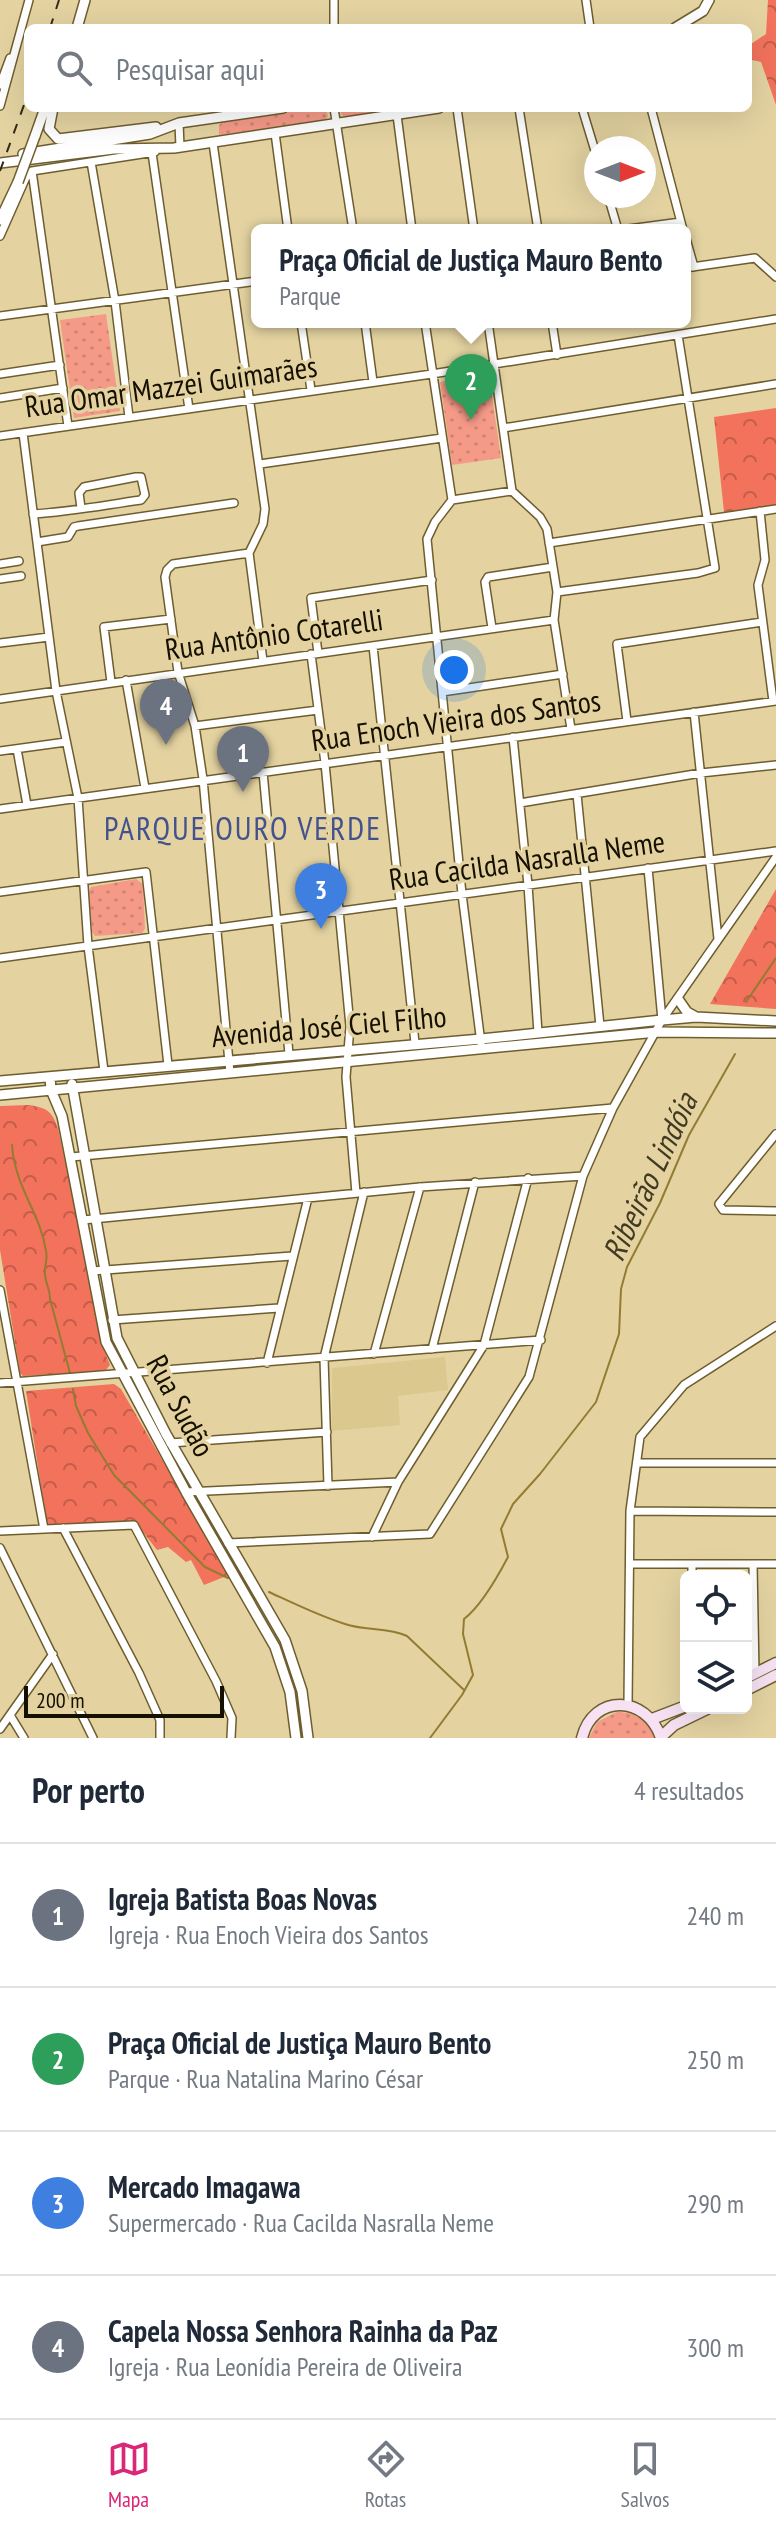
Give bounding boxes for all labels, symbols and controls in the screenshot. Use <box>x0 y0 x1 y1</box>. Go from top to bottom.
search box <box>24 24 752 112</box>
icon: search <box>52 46 96 90</box>
text: Pesquisar aqui <box>116 49 265 88</box>
north arrow <box>584 136 656 208</box>
popup <box>251 224 691 328</box>
text: Praça Oficial de Justiça Mauro Bento <box>279 240 663 279</box>
text: Parque <box>279 279 341 312</box>
street label: Rua Omar Mazzei Guimarães <box>22 346 319 425</box>
pin: 2 <box>445 354 497 420</box>
street label: Rua Antônio Cotarelli <box>162 599 385 668</box>
your location <box>434 650 474 690</box>
pin: 4 <box>140 679 192 745</box>
street label: Rua Enoch Vieira dos Santos <box>309 680 603 759</box>
pin: 1 <box>217 726 269 792</box>
district label: PARQUE OURO VERDE <box>104 807 382 849</box>
street label: Rua Cacilda Nasralla Neme <box>386 821 667 898</box>
pin: 3 <box>295 863 347 929</box>
street label: Avenida José Ciel Filho <box>210 996 448 1055</box>
water label: Ribeirão Lindóia <box>592 1084 707 1267</box>
street label: Rua Sudão <box>138 1348 224 1463</box>
map controls <box>680 1570 752 1714</box>
button: locate <box>680 1570 752 1642</box>
button: layers <box>680 1642 752 1714</box>
scale bar <box>24 1682 224 1718</box>
text: 200 m <box>36 1686 85 1714</box>
text: Por perto <box>32 1768 145 1812</box>
text: 4 resultados <box>634 1774 744 1807</box>
text: Igreja Batista Boas Novas <box>108 1879 377 1918</box>
text: 1 <box>52 1899 64 1932</box>
text: 240 m <box>686 1899 744 1932</box>
text: Igreja · Rua Enoch Vieira dos Santos <box>108 1918 429 1951</box>
text: Praça Oficial de Justiça Mauro Bento <box>108 2023 491 2062</box>
text: 2 <box>52 2043 64 2076</box>
text: 250 m <box>686 2043 744 2076</box>
text: Parque · Rua Natalina Marino César <box>108 2062 423 2095</box>
text: Mercado Imagawa <box>108 2167 301 2206</box>
text: 3 <box>52 2187 64 2220</box>
text: 290 m <box>686 2187 744 2220</box>
text: Supermercado · Rua Cacilda Nasralla Neme <box>108 2206 494 2239</box>
text: Capela Nossa Senhora Rainha da Paz <box>108 2311 498 2350</box>
text: 4 <box>52 2331 64 2364</box>
text: 300 m <box>686 2331 744 2364</box>
text: Igreja · Rua Leonídia Pereira de Oliveira <box>108 2350 462 2383</box>
tab: Mapa <box>107 2437 151 2513</box>
tab: Rotas <box>364 2437 408 2513</box>
tab: Salvos <box>621 2437 669 2513</box>

